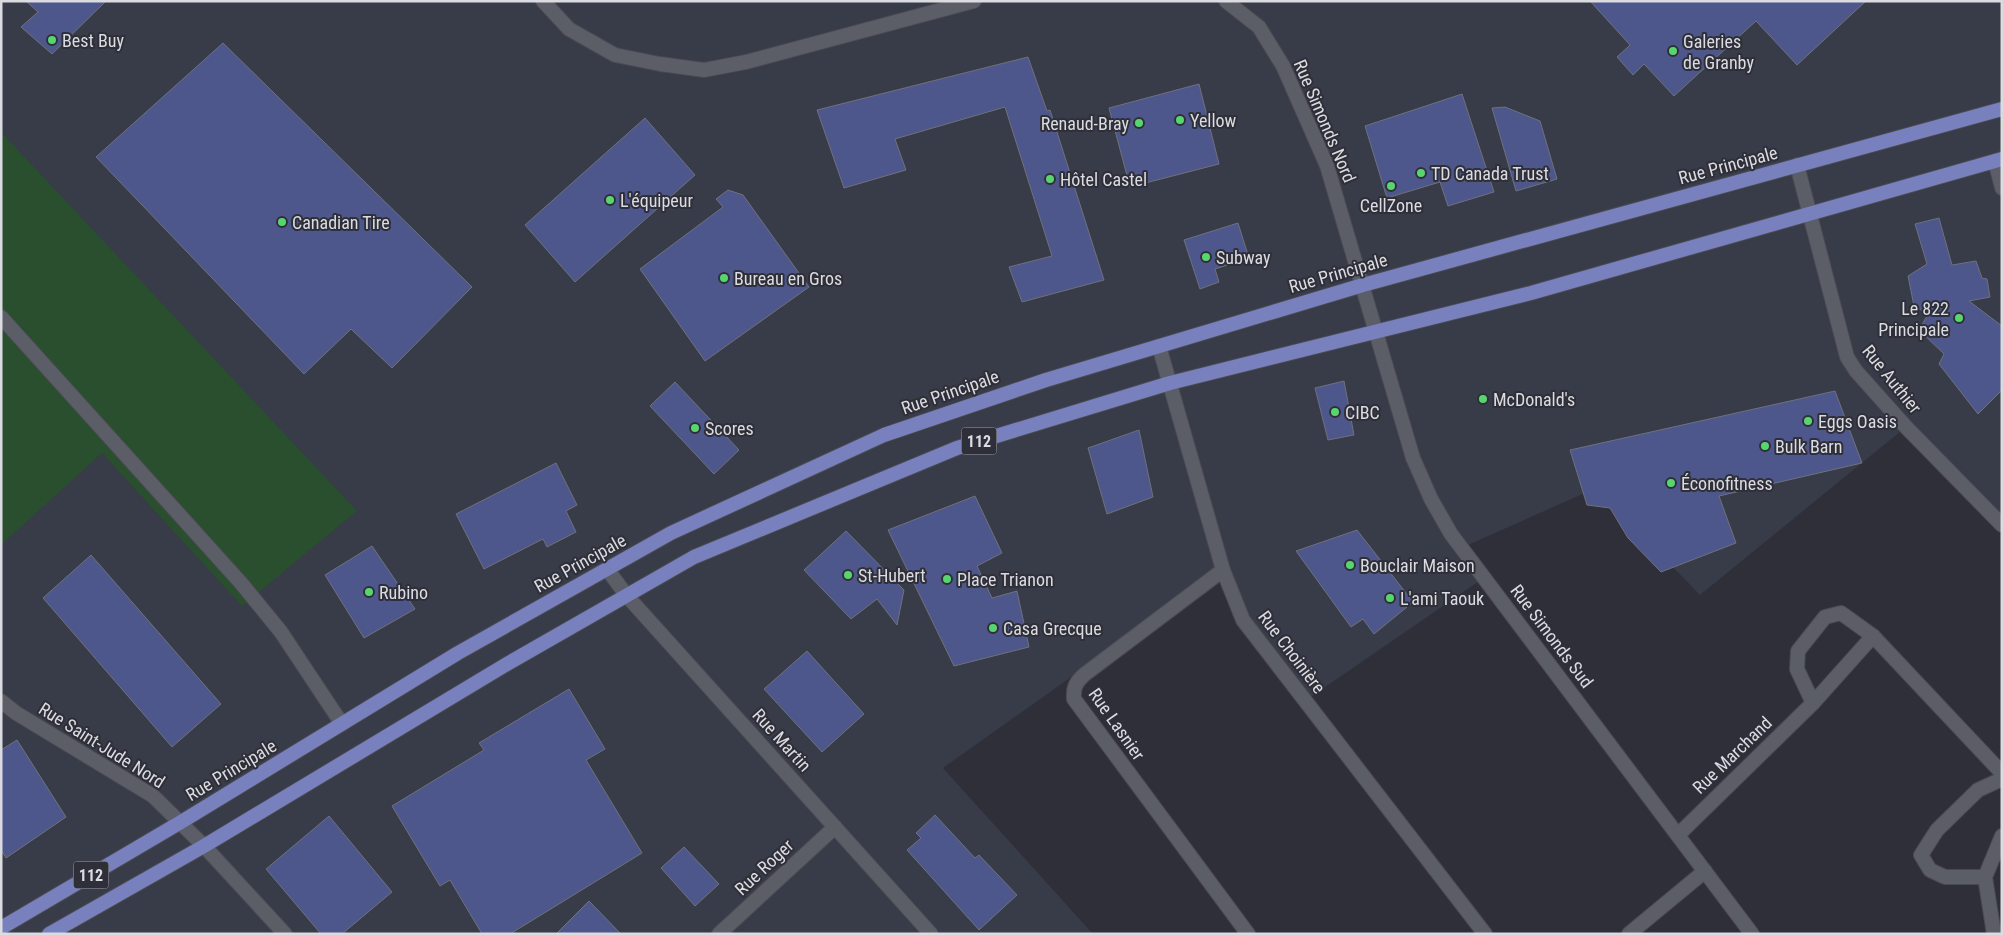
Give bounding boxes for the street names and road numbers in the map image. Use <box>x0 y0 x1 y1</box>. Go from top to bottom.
street label: Rue Simonds Nord <box>1290 56 1360 186</box>
street label: Rue Principale <box>1676 142 1780 188</box>
street label: Rue Principale <box>1286 249 1390 297</box>
street label: Rue Authier <box>1858 341 1926 418</box>
street label: Rue Principale <box>899 366 1001 418</box>
road number: 112 <box>962 428 996 454</box>
street label: Rue Principale <box>530 529 630 597</box>
street label: Rue Simonds Sud <box>1506 580 1598 692</box>
street label: Rue Choinière <box>1254 607 1330 697</box>
street label: Rue Lasnier <box>1085 684 1150 764</box>
street label: Rue Saint-Jude Nord <box>35 698 169 792</box>
street label: Rue Martin <box>748 704 816 776</box>
street label: Rue Marchand <box>1688 712 1776 798</box>
street label: Rue Principale <box>182 735 280 805</box>
street label: Rue Roger <box>730 834 798 899</box>
road number: 112 <box>74 862 108 888</box>

